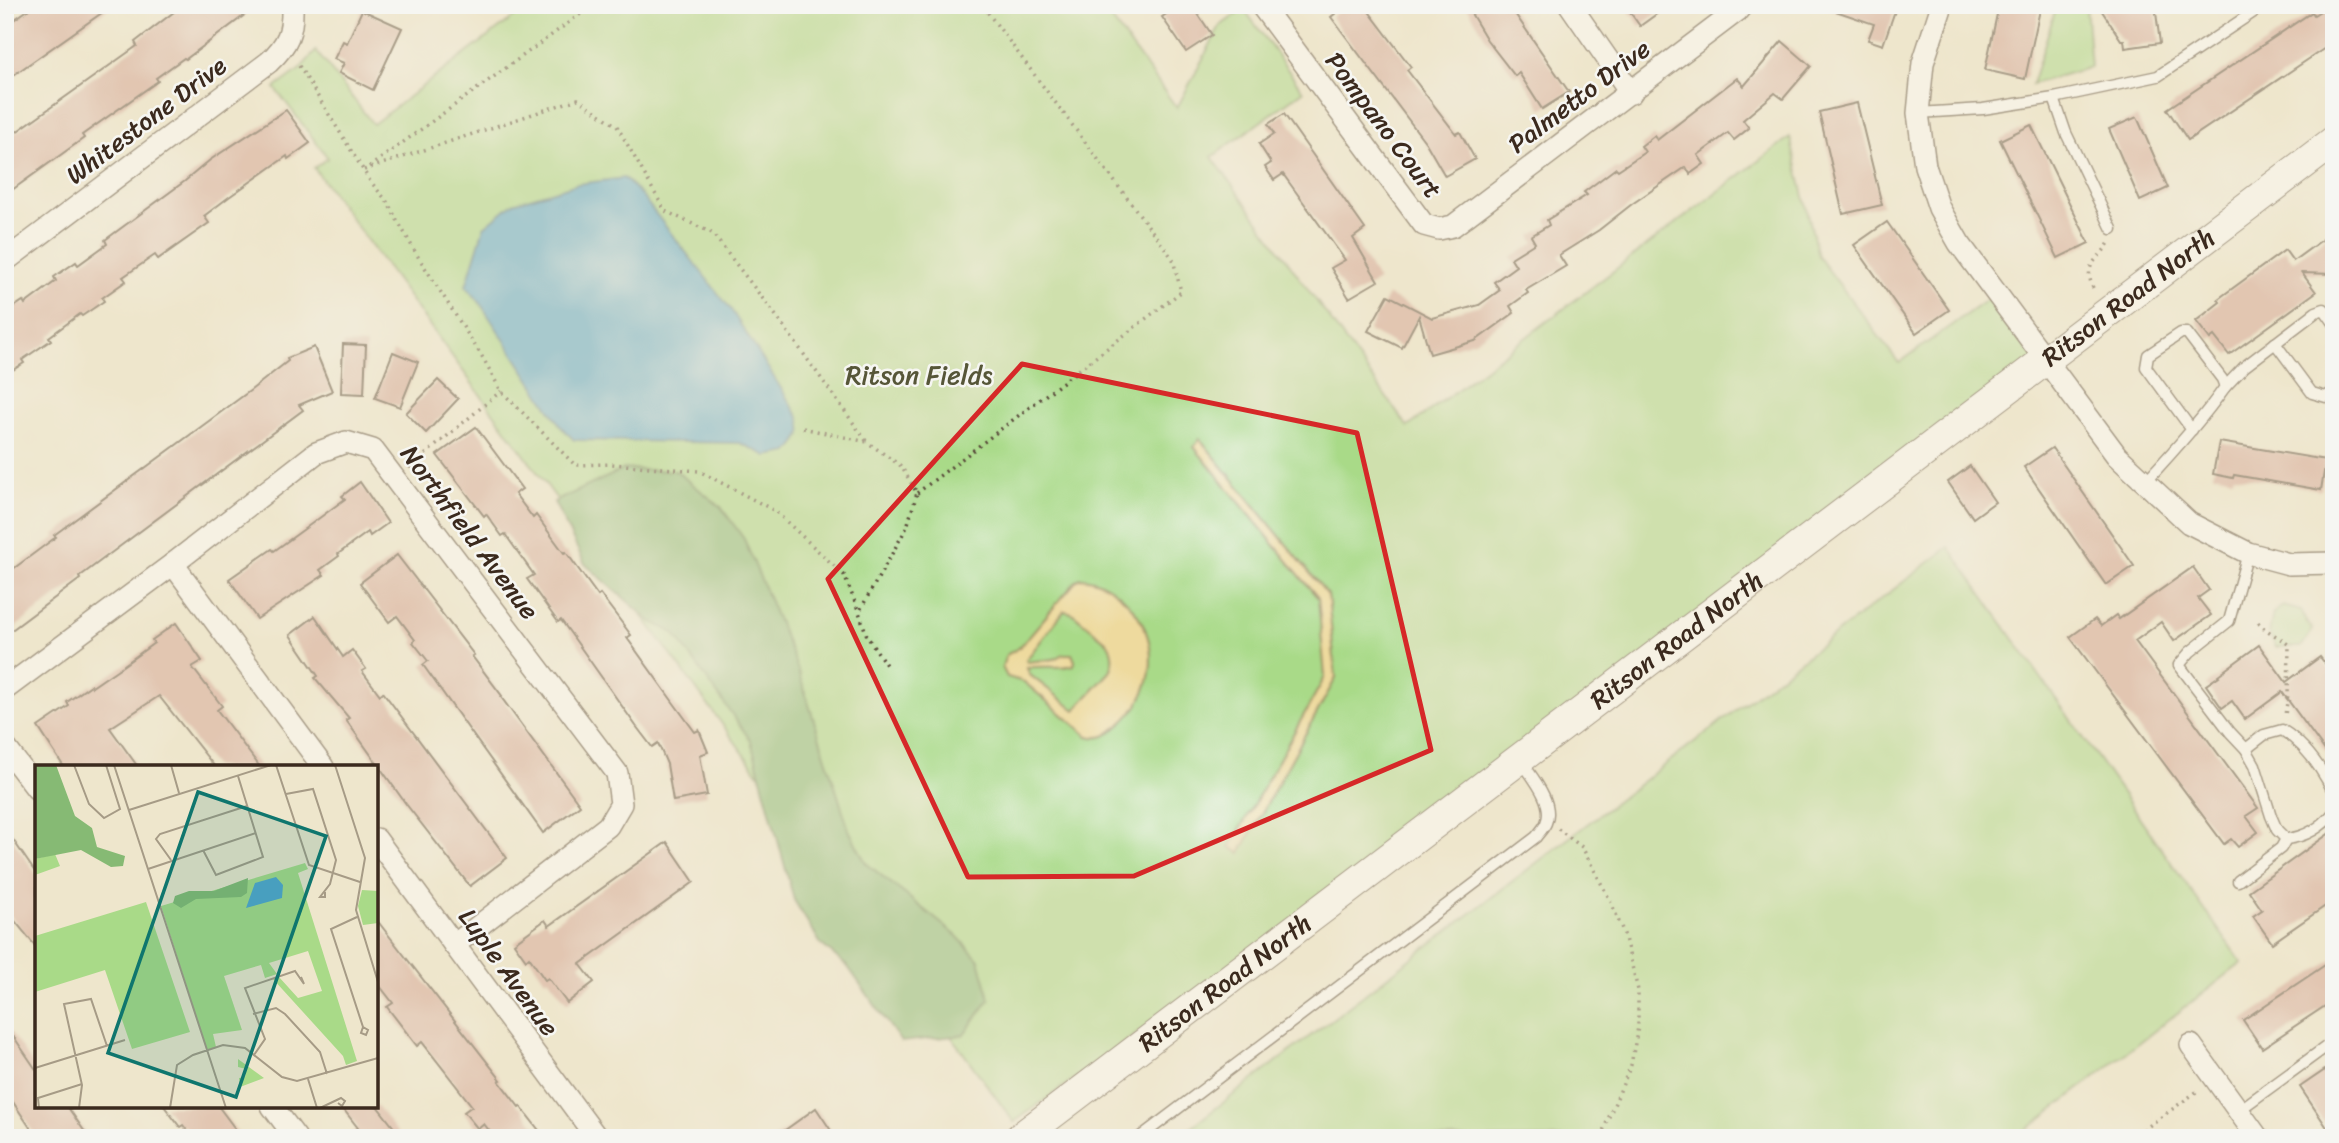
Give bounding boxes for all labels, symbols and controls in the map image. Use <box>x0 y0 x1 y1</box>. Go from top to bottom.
street label: Palmetto Drive <box>1497 27 1661 165</box>
street label: Pompano Court <box>1313 41 1455 209</box>
street label: Whitestone Drive <box>55 43 237 196</box>
street label: Ritson Road North <box>2031 216 2225 379</box>
park label: Ritson Fields <box>846 352 993 398</box>
street label: Northfield Avenue <box>388 434 552 630</box>
street label: Ritson Road North <box>1579 558 1774 721</box>
inset map <box>35 765 378 1108</box>
street label: Luple Avenue <box>446 898 572 1046</box>
street label: Ritson Road North <box>1128 901 1322 1064</box>

